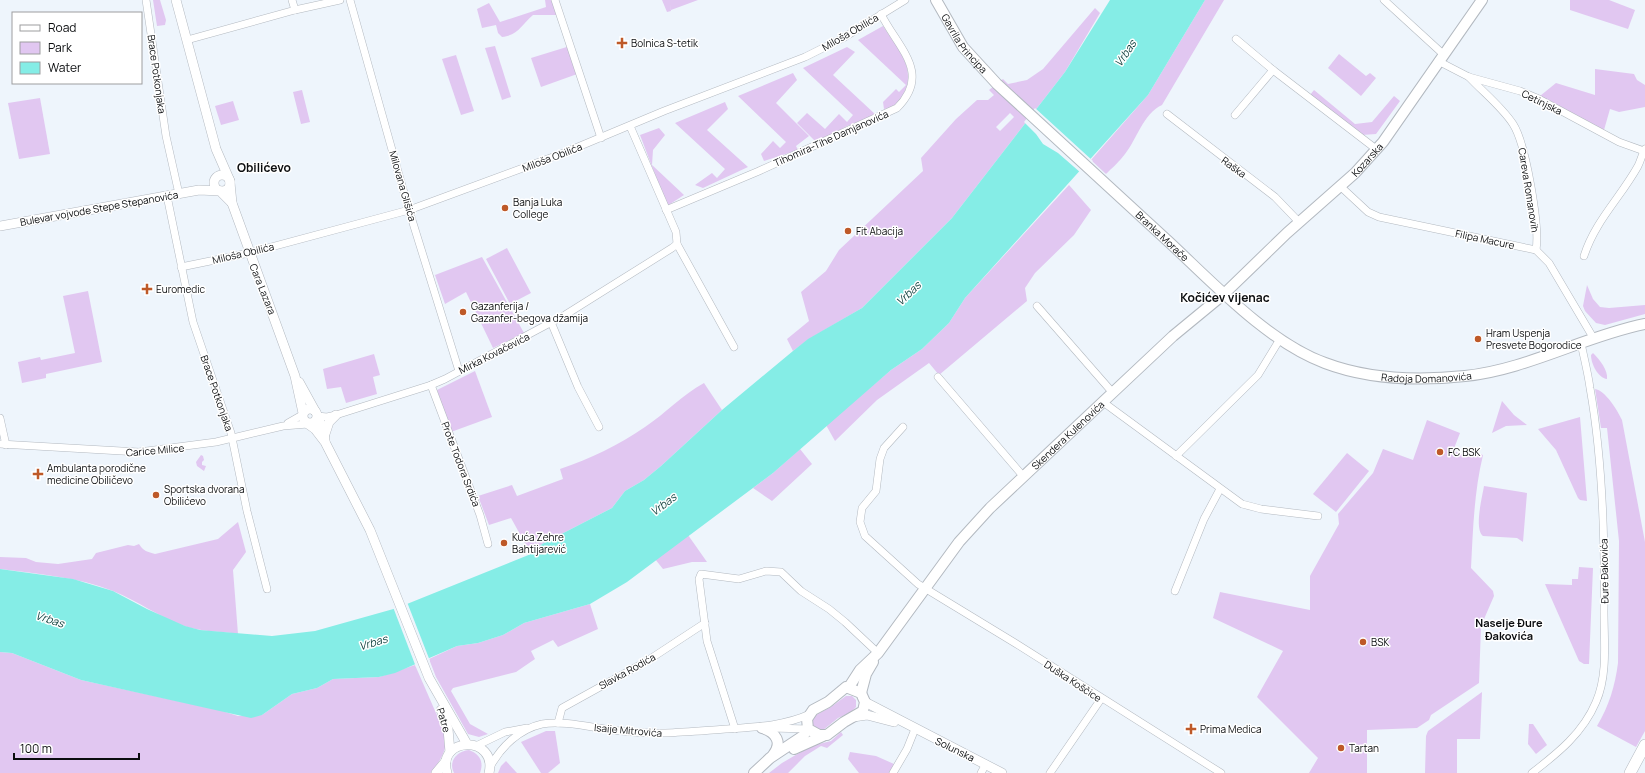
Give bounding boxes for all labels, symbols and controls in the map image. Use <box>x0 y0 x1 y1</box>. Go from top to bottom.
street label: Miloša Obilića <box>819 10 881 54</box>
street label: Gavrila Principa <box>938 11 991 76</box>
legend <box>12 12 142 84</box>
text: Road <box>48 19 76 36</box>
street label: Brace Potkonjaka <box>145 34 169 114</box>
place label: Bolnica S-tetik <box>631 36 699 50</box>
water label: Vrbas <box>1111 36 1140 69</box>
marker: Bolnica S-tetik <box>616 37 628 49</box>
text: Park <box>48 39 73 56</box>
text: Water <box>48 59 82 76</box>
street label: Cetinjska <box>1519 86 1565 118</box>
street label: Tihomira-Tihe Damjanovića <box>771 106 891 170</box>
street label: Miloša Obilića <box>520 139 584 175</box>
street label: Kozarska <box>1348 140 1386 180</box>
street label: Careva Romanovih <box>1515 147 1543 233</box>
street label: Milovana Glišića <box>386 149 420 223</box>
street label: Raška <box>1219 153 1249 181</box>
district label: Obilićevo <box>237 159 291 176</box>
street label: Bulevar vojvode Stepe Stepanovića <box>19 187 179 229</box>
place label: Banja Luka College <box>513 195 562 221</box>
marker: Banja Luka College <box>500 203 510 213</box>
street label: Branka Morače <box>1133 208 1192 264</box>
place label: Fit Abacija <box>856 224 903 238</box>
marker: Fit Abacija <box>843 226 853 236</box>
street label: Filipa Macure <box>1454 226 1516 252</box>
street label: Miloša Obilića <box>211 239 275 267</box>
street label: Cara Lazara <box>246 261 280 317</box>
water label: Vrbas <box>892 277 925 308</box>
place label: Euromedic <box>156 282 206 296</box>
marker: Euromedic <box>141 283 153 295</box>
district label: Kočićev vijenac <box>1180 289 1270 306</box>
place label: Gazanferija / Gazanfer-begova džamija <box>471 299 588 325</box>
marker: Gazanferija / Gazanfer-begova džamija <box>458 307 468 317</box>
place label: Hram Uspenja Presvete Bogorodice <box>1486 326 1582 352</box>
street label: Mirka Kovačevića <box>456 329 532 377</box>
marker: Hram Uspenja Presvete Bogorodice <box>1473 334 1483 344</box>
street label: Brace Potkonjaka <box>197 353 237 433</box>
street label: Radoja Domanovića <box>1380 368 1472 386</box>
street label: Skendera Kulenovića <box>1028 397 1107 473</box>
street label: Prote Todora Srdića <box>438 419 484 509</box>
street label: Carice Milice <box>125 440 185 460</box>
place label: FC BSK <box>1448 445 1480 459</box>
marker: FC BSK <box>1435 447 1445 457</box>
place label: Ambulanta porodične medicine Obiličevo <box>47 461 146 487</box>
marker: Ambulanta porodične medicine Obiličevo <box>32 468 44 480</box>
place label: Sportska dvorana Obilićevo <box>164 482 245 508</box>
water label: Vrbas <box>647 489 680 519</box>
marker: Sportska dvorana Obilićevo <box>151 490 161 500</box>
place label: Kuća Zehre Bahtijarević <box>512 530 567 556</box>
marker: Kuća Zehre Bahtijarević <box>499 538 509 548</box>
street label: Đure Đakovića <box>1596 538 1612 604</box>
water label: Vrbas <box>34 607 67 631</box>
district label: Naselje Đure Đakovića <box>1475 615 1543 643</box>
water label: Vrbas <box>357 630 390 653</box>
place label: BSK <box>1371 635 1389 649</box>
marker: BSK <box>1358 637 1368 647</box>
street label: Slavka Rodića <box>596 650 658 692</box>
street label: Duška Koščice <box>1041 657 1105 705</box>
street label: Patre <box>434 706 454 734</box>
street label: Isaije Mitrovića <box>593 720 663 740</box>
place label: Prima Medica <box>1200 722 1262 736</box>
marker: Prima Medica <box>1185 723 1197 735</box>
street label: Solunska <box>933 733 977 765</box>
scale bar <box>14 735 139 761</box>
text: 100 m <box>20 740 52 757</box>
place label: Tartan <box>1349 741 1379 755</box>
marker: Tartan <box>1336 743 1346 753</box>

